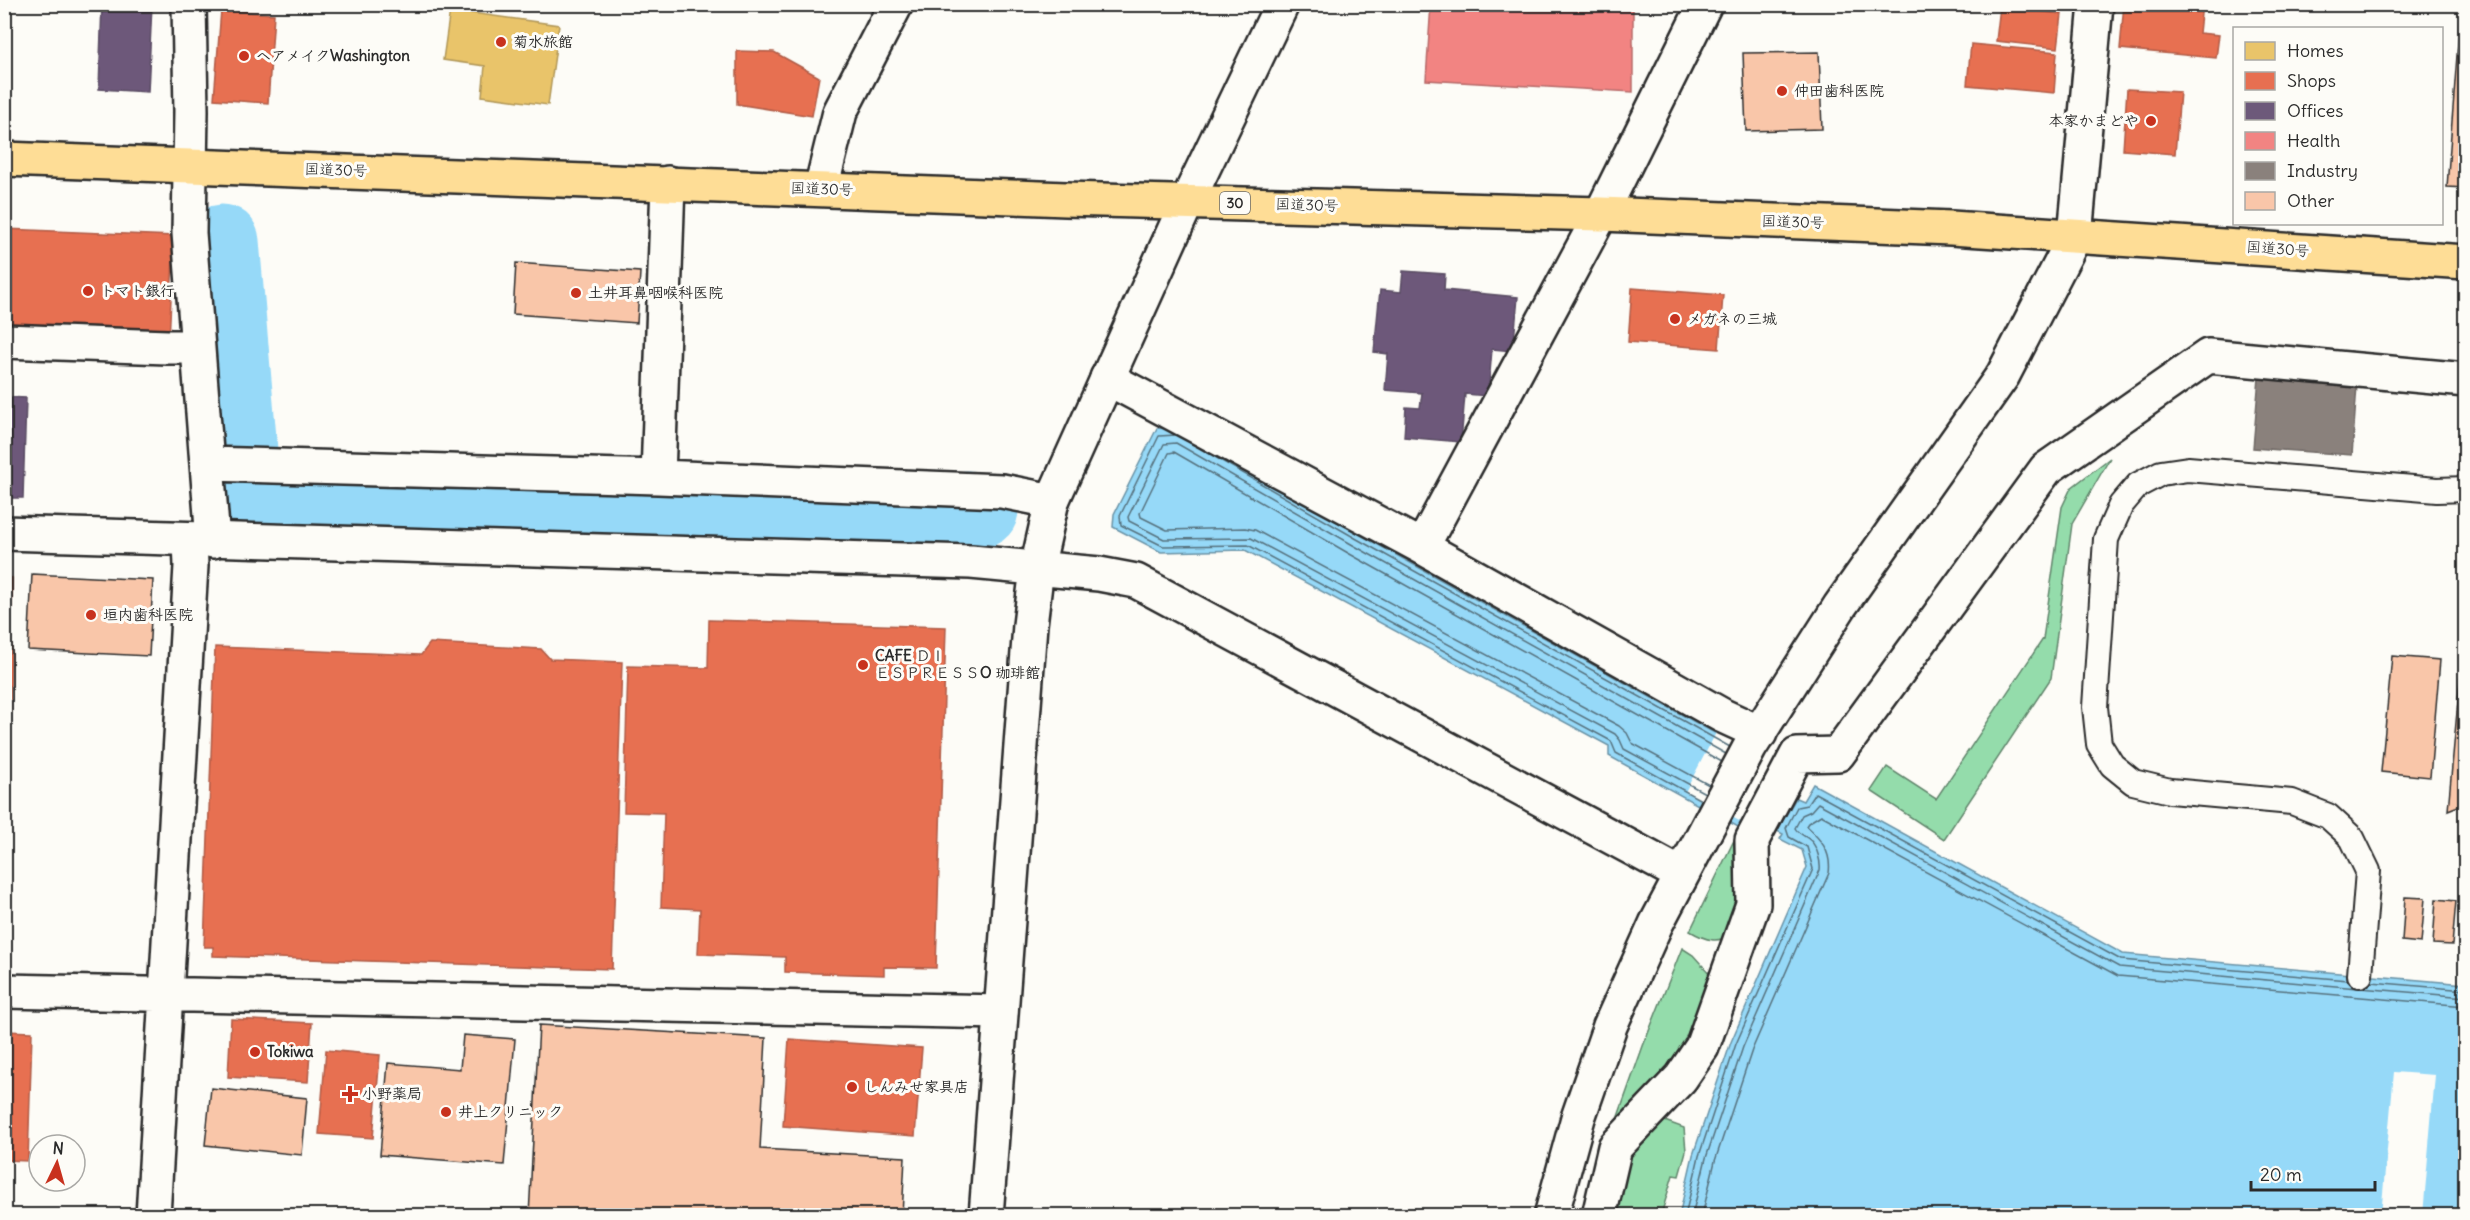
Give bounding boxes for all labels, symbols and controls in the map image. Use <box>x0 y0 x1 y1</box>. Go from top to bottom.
legend <box>2233 27 2443 225</box>
place label: 菊水旅館 <box>513 32 573 51</box>
marker: 菊水旅館 <box>494 35 508 49</box>
text: Homes <box>2287 39 2344 62</box>
place label: ヘアメイクWashington <box>256 46 410 66</box>
marker: ヘアメイクWashington <box>237 49 251 63</box>
text: Shops <box>2287 69 2336 92</box>
place label: 仲田歯科医院 <box>1794 81 1884 100</box>
marker: 仲田歯科医院 <box>1775 84 1789 98</box>
text: Offices <box>2287 99 2343 122</box>
place label: 本家かまどや <box>2048 111 2139 130</box>
marker: 本家かまどや <box>2144 114 2158 128</box>
text: Health <box>2287 129 2340 152</box>
street label: 国道30号 <box>304 159 368 180</box>
text: Industry <box>2287 159 2358 182</box>
street label: 国道30号 <box>790 178 854 199</box>
text: Other <box>2287 189 2335 212</box>
road number: 30 <box>1220 192 1250 214</box>
street label: 国道30号 <box>1275 194 1339 215</box>
street label: 国道30号 <box>1761 211 1825 232</box>
street label: 国道30号 <box>2246 237 2310 260</box>
place label: トマト銀行 <box>100 281 175 300</box>
place label: 土井耳鼻咽喉科医院 <box>588 283 723 302</box>
marker: トマト銀行 <box>81 284 95 298</box>
marker: 土井耳鼻咽喉科医院 <box>569 286 583 300</box>
place label: メガネの三城 <box>1687 309 1777 328</box>
marker: メガネの三城 <box>1668 312 1682 326</box>
place label: 垣内歯科医院 <box>103 605 193 624</box>
marker: 垣内歯科医院 <box>84 608 98 622</box>
place label: CAFE ＤＩ ＥＳＰＲＥＳＳO 珈琲館 <box>875 646 1040 682</box>
marker: CAFE ＤＩ ＥＳＰＲＥＳＳO 珈琲館 <box>856 658 870 672</box>
place label: Tokiwa <box>267 1042 314 1061</box>
marker: Tokiwa <box>248 1045 262 1059</box>
place label: しんみせ家具店 <box>864 1077 969 1096</box>
marker: しんみせ家具店 <box>845 1080 859 1094</box>
place label: 小野薬局 <box>362 1084 422 1103</box>
marker: 小野薬局 <box>343 1087 357 1101</box>
place label: 井上クリニック <box>458 1102 563 1121</box>
marker: 井上クリニック <box>439 1105 453 1119</box>
north arrow <box>27 1133 87 1193</box>
text: N <box>52 1138 65 1159</box>
scale bar <box>2251 1154 2376 1192</box>
text: 20 m <box>2260 1163 2302 1186</box>

